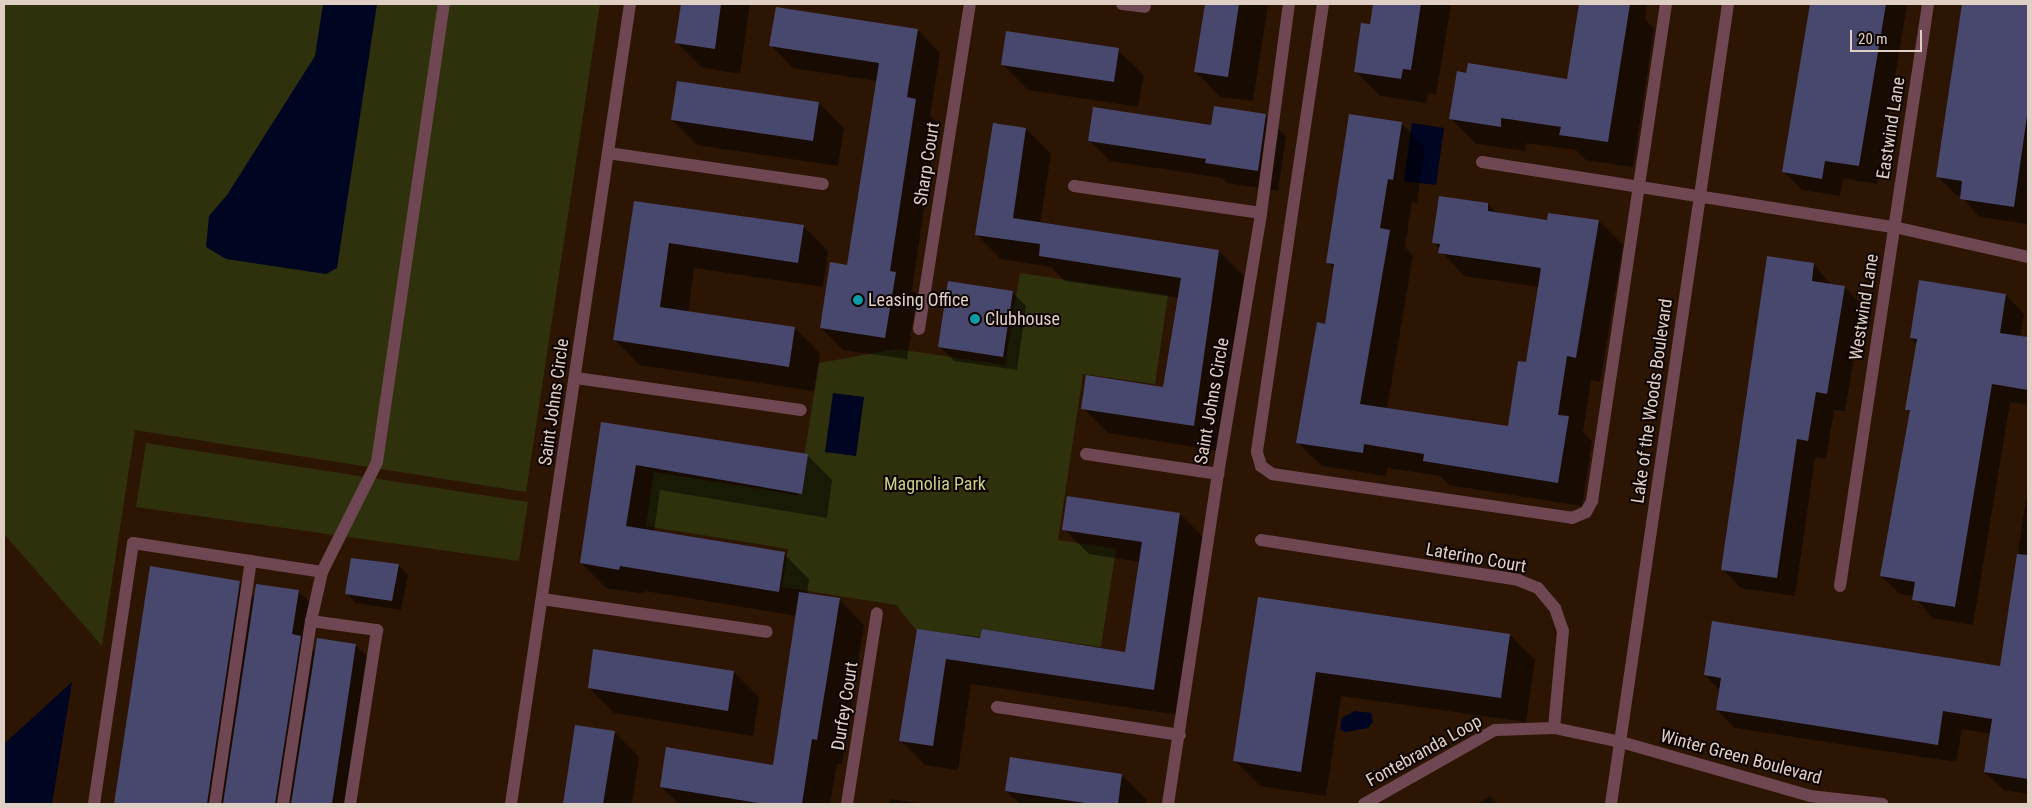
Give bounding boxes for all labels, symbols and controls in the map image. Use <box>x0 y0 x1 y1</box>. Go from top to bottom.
scale bar <box>1852 20 1924 52</box>
text: 20 m <box>1858 30 1888 48</box>
street label: Eastwind Lane <box>1872 75 1910 181</box>
street label: Sharp Court <box>910 121 944 207</box>
street label: Westwind Lane <box>1845 252 1883 362</box>
place label: Leasing Office <box>868 289 969 311</box>
marker: Leasing Office <box>852 294 864 306</box>
street label: Lake of the Woods Boulevard <box>1627 297 1677 505</box>
place label: Clubhouse <box>985 308 1060 330</box>
marker: Clubhouse <box>969 313 981 325</box>
street label: Saint Johns Circle <box>1190 336 1234 466</box>
street label: Saint Johns Circle <box>534 337 574 467</box>
park label: Magnolia Park <box>884 473 986 495</box>
street label: Laterino Court <box>1424 539 1528 577</box>
street label: Durfey Court <box>827 660 863 752</box>
street label: Fontebranda Loop <box>1363 710 1485 792</box>
street label: Winter Green Boulevard <box>1658 725 1824 789</box>

